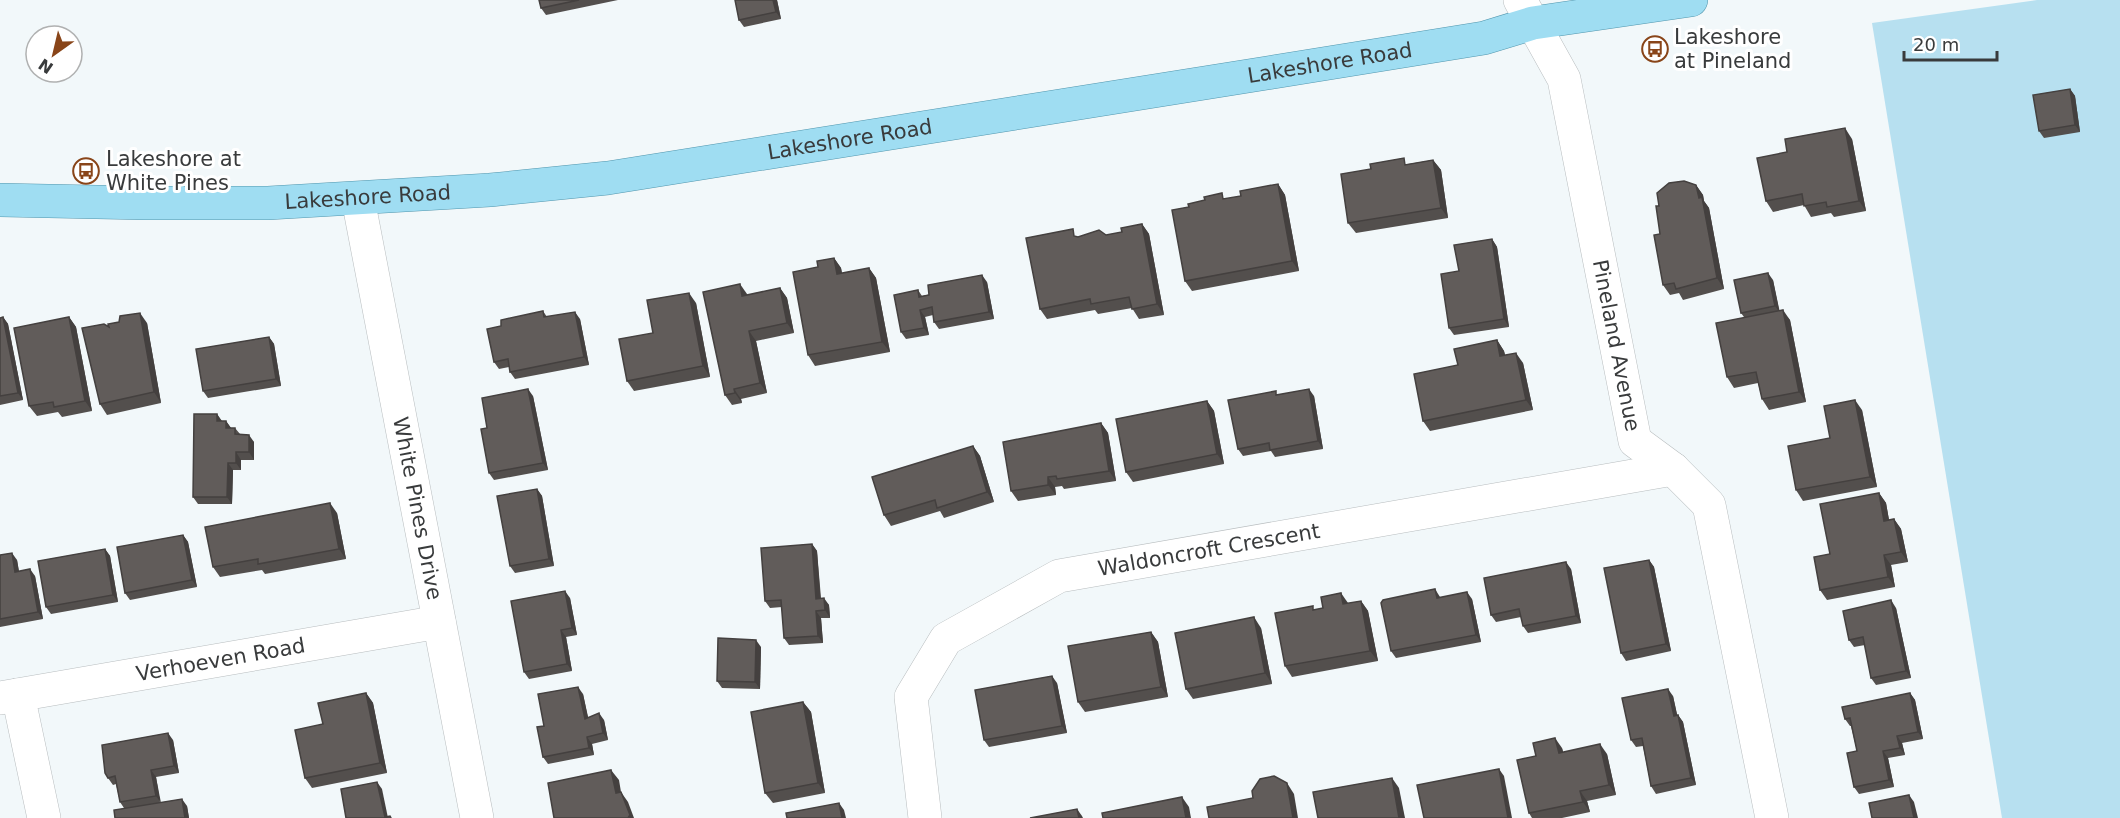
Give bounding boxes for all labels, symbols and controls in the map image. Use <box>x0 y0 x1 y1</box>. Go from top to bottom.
north arrow <box>24 24 84 84</box>
scale bar <box>1904 24 1997 62</box>
place label: Lakeshore at Pineland <box>1674 25 1791 73</box>
bus stop icon: Lakeshore at Pineland <box>1640 34 1670 64</box>
text: 20 m <box>1913 34 1959 55</box>
street label: Lakeshore Road <box>1246 38 1414 88</box>
text: N <box>35 54 57 78</box>
street label: Lakeshore Road <box>766 114 934 164</box>
place label: Lakeshore at White Pines <box>106 147 241 195</box>
bus stop icon: Lakeshore at White Pines <box>71 156 101 186</box>
street label: Lakeshore Road <box>284 180 452 214</box>
street label: Pineland Avenue <box>1588 258 1645 433</box>
street label: White Pines Drive <box>388 415 447 602</box>
street label: Waldoncroft Crescent <box>1096 519 1322 581</box>
street label: Verhoeven Road <box>134 633 307 686</box>

